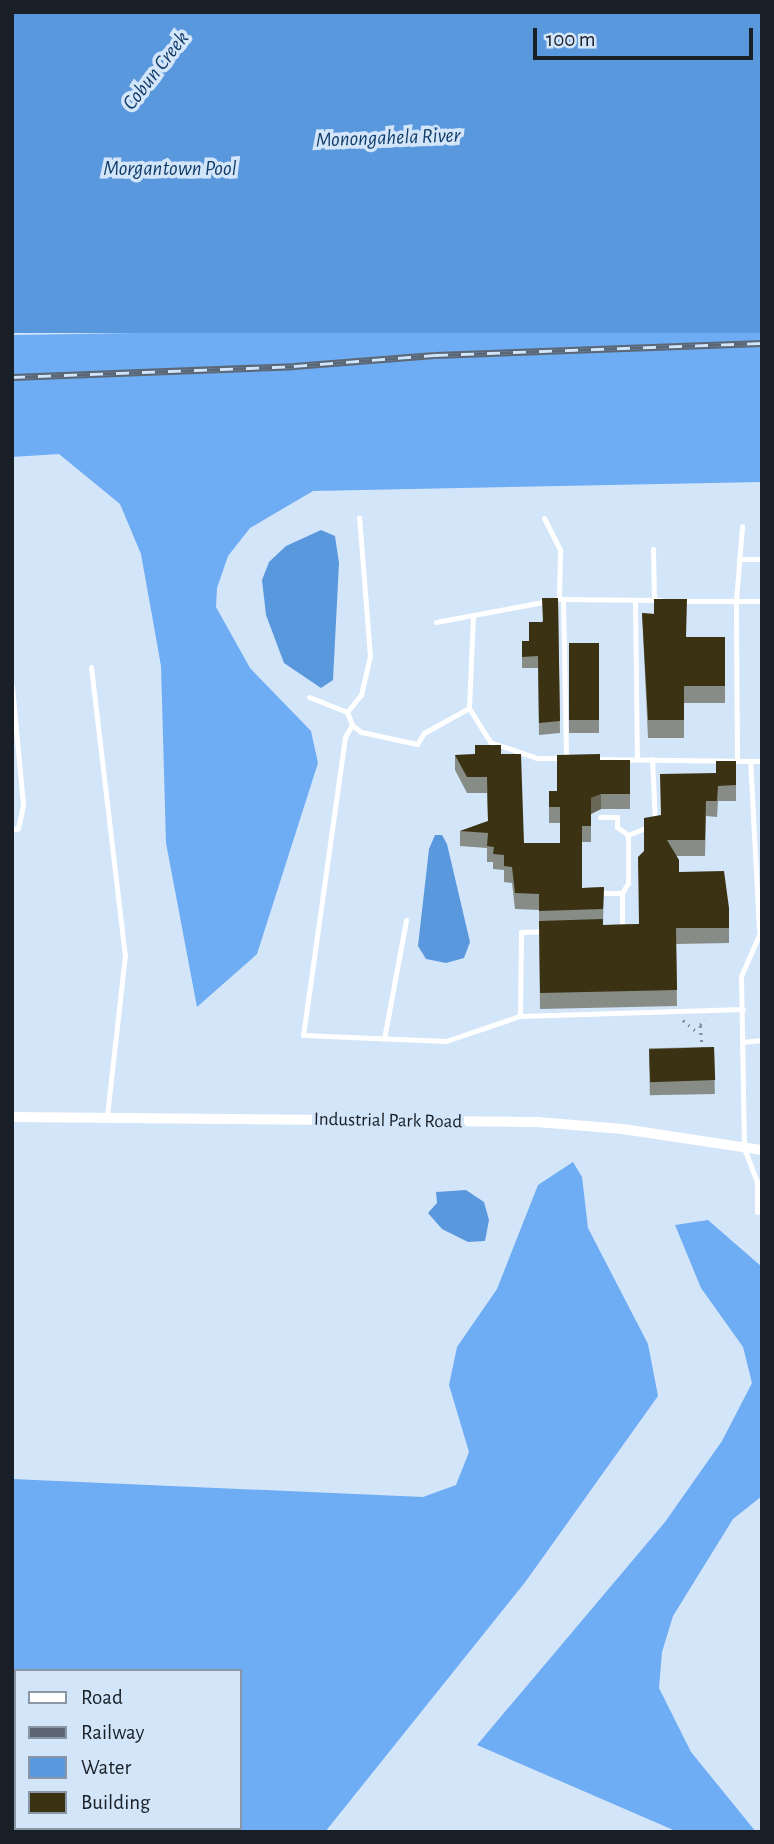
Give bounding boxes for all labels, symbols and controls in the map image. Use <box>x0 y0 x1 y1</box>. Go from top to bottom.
scale bar <box>536 14 756 58</box>
water label: Cobun Creek <box>117 27 195 115</box>
text: 100 m <box>546 29 596 50</box>
water label: Monongahela River <box>315 123 461 153</box>
water label: Morgantown Pool <box>103 156 237 182</box>
street label: Industrial Park Road <box>314 1108 462 1134</box>
legend <box>14 1669 242 1830</box>
text: Road <box>81 1687 123 1708</box>
text: Railway <box>81 1722 144 1743</box>
text: Water <box>81 1757 131 1778</box>
text: Building <box>81 1792 150 1813</box>

